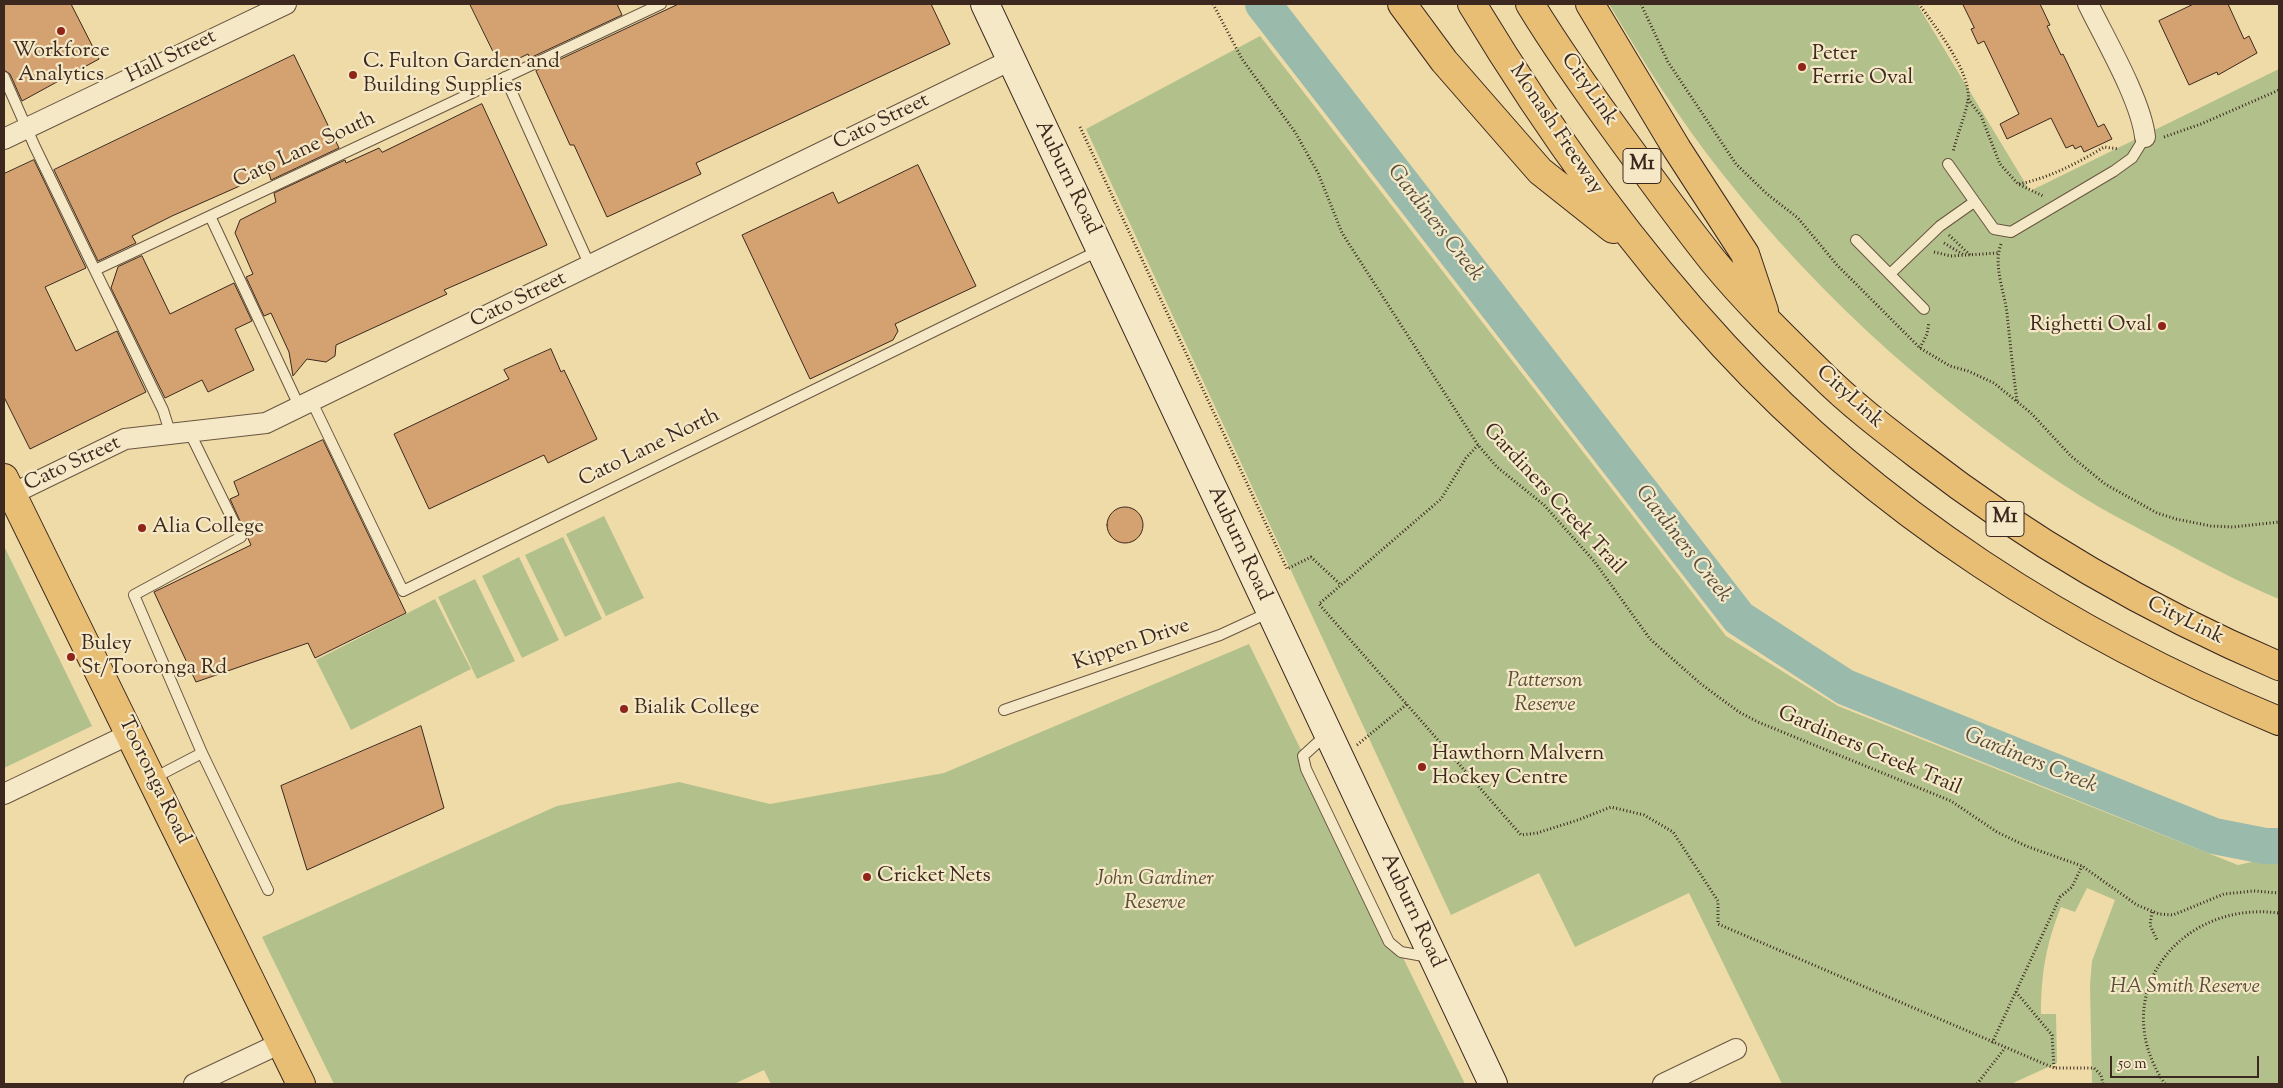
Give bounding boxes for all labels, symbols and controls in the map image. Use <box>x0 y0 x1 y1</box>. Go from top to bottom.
marker: Workforce Analytics <box>55 25 67 37</box>
street label: Hall Street <box>123 25 221 91</box>
place label: Workforce Analytics <box>12 39 110 89</box>
place label: Peter Ferrie Oval <box>1812 42 1913 92</box>
street label: CityLink <box>1554 49 1622 131</box>
place label: C. Fulton Garden and Building Supplies <box>363 50 560 100</box>
street label: Monash Freeway <box>1502 60 1608 200</box>
marker: Peter Ferrie Oval <box>1796 61 1808 73</box>
marker: C. Fulton Garden and Building Supplies <box>347 69 359 81</box>
street label: Cato Street <box>830 89 934 157</box>
street label: Cato Lane South <box>230 107 380 195</box>
street label: Auburn Road <box>1028 117 1104 239</box>
road number: M1 <box>1623 148 1661 184</box>
water label: Gardiners Creek <box>1380 160 1488 288</box>
street label: Cato Street <box>467 267 571 335</box>
place label: Righetti Oval <box>2030 313 2152 339</box>
marker: Righetti Oval <box>2156 320 2168 332</box>
street label: CityLink <box>1810 361 1888 435</box>
street label: Cato Lane North <box>576 404 724 494</box>
street label: Gardiners Creek Trail <box>1477 419 1629 581</box>
street label: Cato Street <box>21 432 125 498</box>
water label: Gardiners Creek <box>1628 481 1736 609</box>
street label: Auburn Road <box>1200 483 1276 605</box>
road number: M1 <box>1986 502 2024 536</box>
place label: Alia College <box>152 515 264 541</box>
marker: Alia College <box>136 522 148 534</box>
street label: CityLink <box>2142 593 2228 651</box>
street label: Kippen Drive <box>1071 614 1193 678</box>
place label: Buley St/Tooronga Rd <box>81 632 227 682</box>
marker: Buley St/Tooronga Rd <box>65 651 77 663</box>
park label: Patterson Reserve <box>1507 669 1583 719</box>
place label: Bialik College <box>634 696 760 722</box>
street label: Gardiners Creek Trail <box>1773 702 1965 802</box>
marker: Bialik College <box>618 703 630 715</box>
street label: Tooronga Road <box>111 713 195 849</box>
water label: Gardiners Creek <box>1960 723 2100 801</box>
place label: Hawthorn Malvern Hockey Centre <box>1432 742 1604 792</box>
marker: Hawthorn Malvern Hockey Centre <box>1416 761 1428 773</box>
street label: Auburn Road <box>1373 850 1449 972</box>
place label: Cricket Nets <box>877 864 991 890</box>
park label: John Gardiner Reserve <box>1096 867 1214 917</box>
marker: Cricket Nets <box>861 871 873 883</box>
park label: HA Smith Reserve <box>2110 975 2260 1001</box>
scale bar <box>2113 1046 2262 1078</box>
text: 50 m <box>2118 1054 2147 1075</box>

